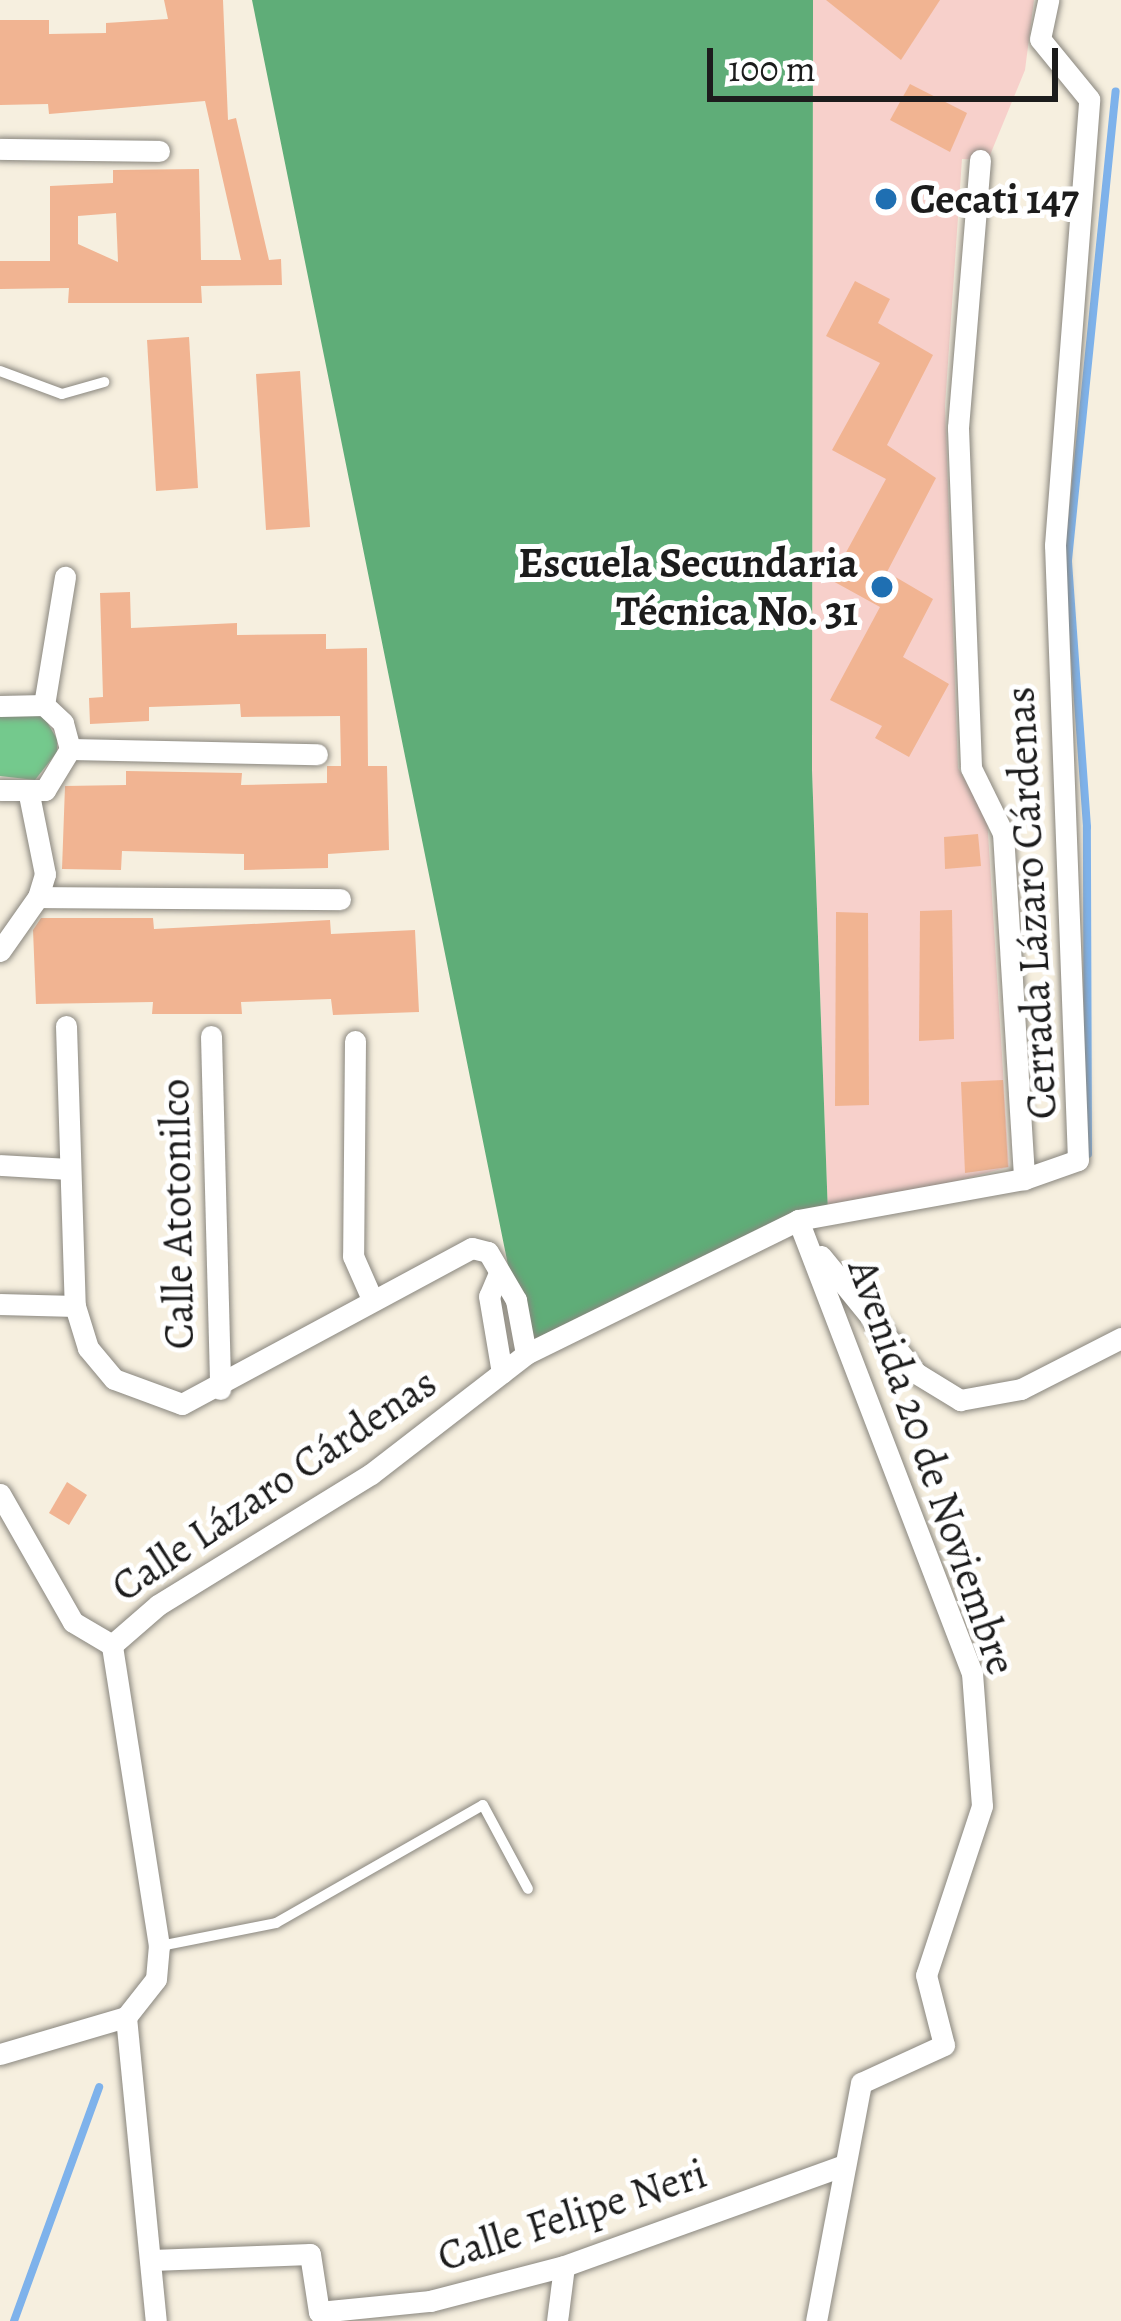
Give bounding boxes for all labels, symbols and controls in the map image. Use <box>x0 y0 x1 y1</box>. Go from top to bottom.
scale bar <box>713 24 1064 98</box>
text: 100 m <box>728 44 816 93</box>
place label: Cecati 147 <box>910 174 1079 224</box>
marker: Cecati 147 <box>873 186 899 212</box>
place label: Escuela Secundaria Técnica No. 31 <box>518 538 858 636</box>
marker: Escuela Secundaria Técnica No. 31 <box>869 574 895 600</box>
street label: Cerrada Lázaro Cárdenas <box>995 685 1067 1121</box>
street label: Calle Atotonilco <box>149 1078 205 1350</box>
street label: Avenida 20 de Noviembre <box>837 1253 1027 1681</box>
street label: Calle Lázaro Cárdenas <box>102 1358 446 1612</box>
street label: Calle Felipe Neri <box>431 2148 713 2282</box>

